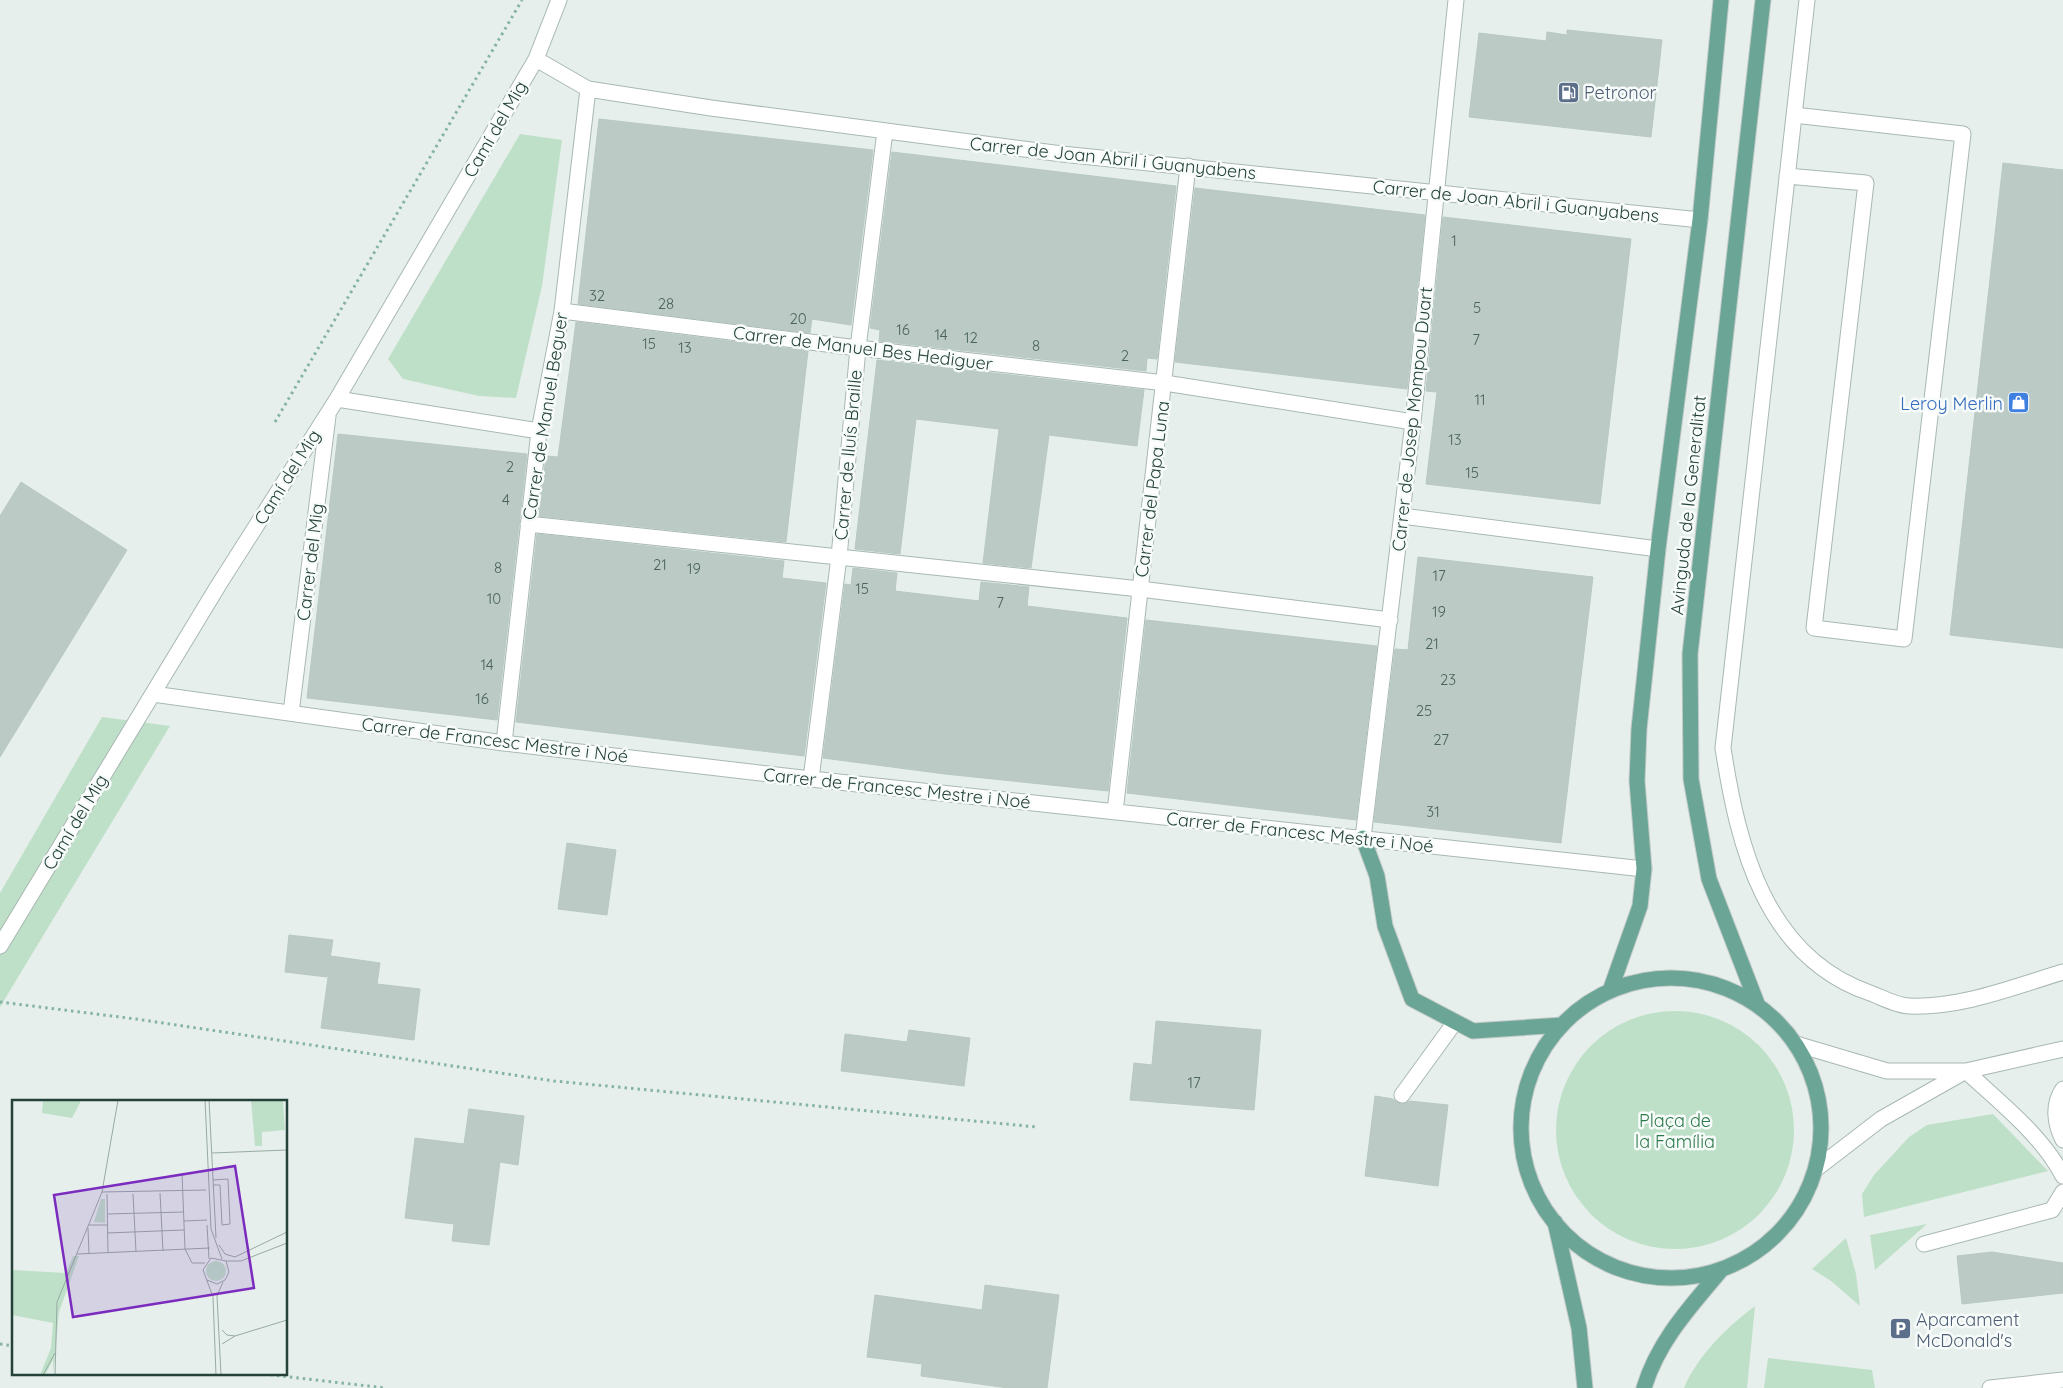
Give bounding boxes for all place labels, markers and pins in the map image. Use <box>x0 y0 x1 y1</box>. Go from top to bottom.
fuel station icon: Petronor <box>1556 80 1580 104</box>
place label: Petronor <box>1584 81 1657 104</box>
shop icon: Leroy Merlin <box>2007 391 2031 415</box>
place label: Leroy Merlin <box>1900 392 2003 415</box>
place label: Aparcament McDonald's <box>1916 1308 2019 1352</box>
parking icon: Aparcament McDonald's <box>1888 1317 1912 1341</box>

